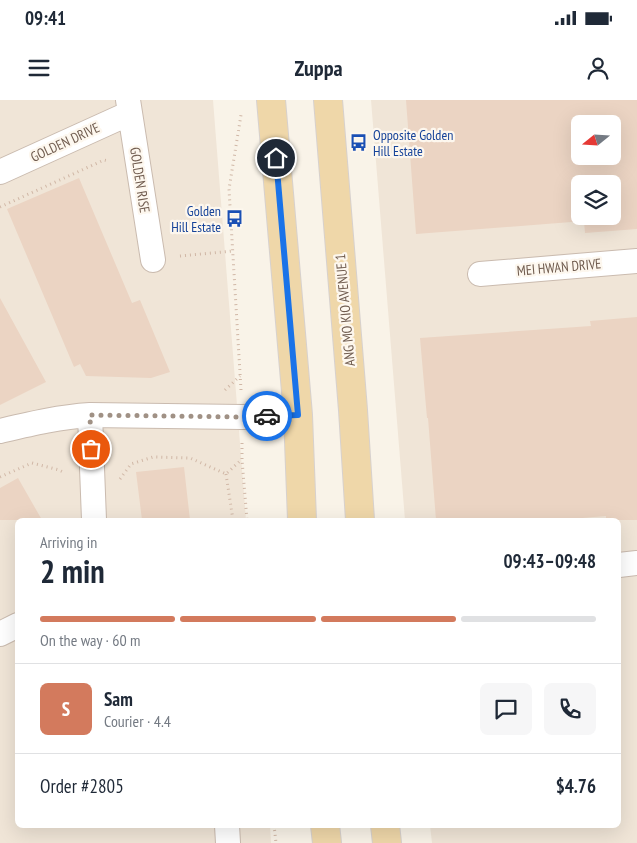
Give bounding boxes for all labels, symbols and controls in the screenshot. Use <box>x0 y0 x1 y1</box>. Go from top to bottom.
text: 09:41 <box>25 6 66 30</box>
icon: menu <box>25 54 53 82</box>
text: Zuppa <box>294 54 343 82</box>
icon: person <box>584 54 612 82</box>
north arrow <box>571 115 621 165</box>
map controls <box>571 115 621 225</box>
street label: GOLDEN DRIVE <box>28 118 102 166</box>
place label: Opposite Golden Hill Estate <box>373 126 453 160</box>
bus stop icon: Opposite Golden Hill Estate <box>349 133 369 153</box>
pin <box>255 137 297 179</box>
icon: home <box>262 144 290 172</box>
street label: GOLDEN RISE <box>126 146 154 214</box>
button: layers <box>571 175 621 225</box>
place label: Golden Hill Estate <box>171 202 221 236</box>
bus stop icon: Golden Hill Estate <box>225 209 245 229</box>
street label: ANG MO KIO AVENUE 1 <box>331 253 359 367</box>
street label: MEI HWAN DRIVE <box>516 254 602 280</box>
courier <box>242 391 292 441</box>
icon: car <box>253 402 281 430</box>
pin <box>70 428 112 470</box>
icon: bag <box>77 435 105 463</box>
text: Arriving in <box>40 532 97 552</box>
text: 09:43–09:48 <box>503 549 596 573</box>
text: 2 min <box>40 550 105 592</box>
text: On the way · 60 m <box>40 630 140 650</box>
button: chat <box>480 683 532 735</box>
button: phone <box>544 683 596 735</box>
text: Sam <box>104 687 133 711</box>
text: S <box>62 697 70 721</box>
text: Courier · 4.4 <box>104 711 171 731</box>
text: Order #2805 <box>40 774 124 798</box>
text: $4.76 <box>556 774 596 798</box>

